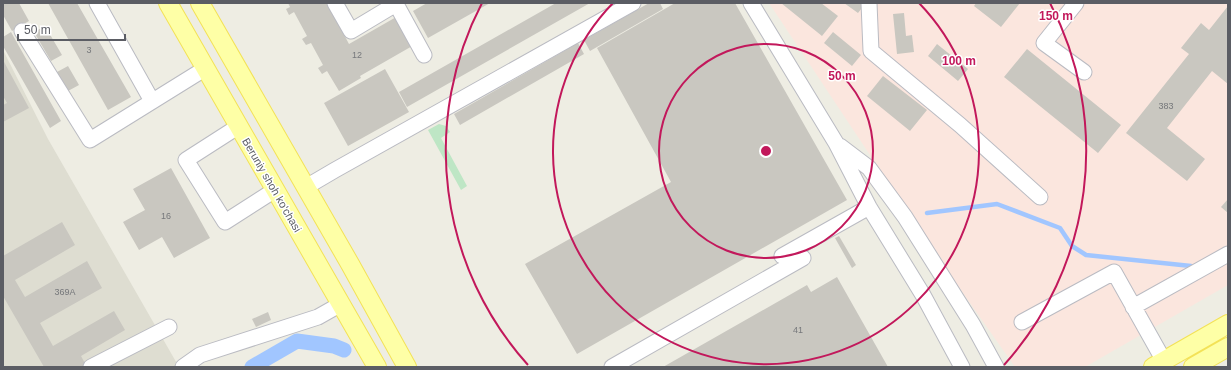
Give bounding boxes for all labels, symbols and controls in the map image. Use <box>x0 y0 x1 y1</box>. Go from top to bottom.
text: 150 m <box>1039 9 1073 23</box>
scale bar <box>18 16 125 42</box>
text: 50 m <box>24 23 51 37</box>
house number: 3 <box>86 45 92 55</box>
house number: 12 <box>352 50 362 60</box>
text: 100 m <box>942 54 976 68</box>
text: 50 m <box>828 69 856 83</box>
house number: 383 <box>1158 101 1174 111</box>
street label: Beruniy shoh ko'chasi <box>240 136 304 234</box>
centre of rings <box>759 144 773 158</box>
house number: 16 <box>161 211 171 221</box>
house number: 369A <box>54 287 76 297</box>
house number: 41 <box>793 325 803 335</box>

